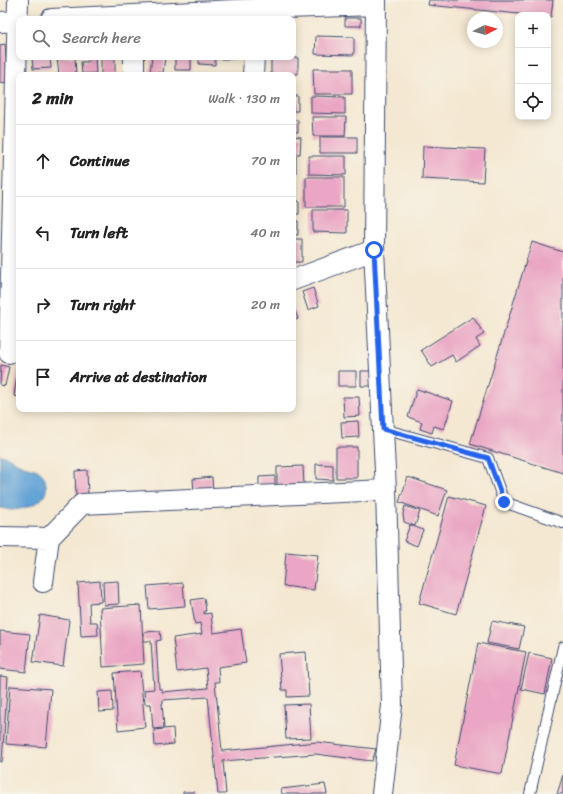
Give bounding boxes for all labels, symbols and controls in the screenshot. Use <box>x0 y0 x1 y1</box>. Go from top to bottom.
north arrow <box>467 12 503 48</box>
map controls <box>515 12 551 120</box>
button: + <box>515 12 551 48</box>
search box <box>16 16 296 60</box>
text: Search here <box>62 25 141 51</box>
icon: search <box>30 27 52 49</box>
button: − <box>515 48 551 84</box>
text: 2 min <box>32 83 73 113</box>
button: locate <box>515 84 551 120</box>
text: Walk · 130 m <box>208 87 280 110</box>
text: Continue <box>70 148 130 174</box>
text: 70 m <box>251 149 280 172</box>
icon: ahead <box>32 150 54 172</box>
text: Turn left <box>70 220 128 246</box>
text: 40 m <box>250 221 280 244</box>
icon: left <box>32 222 54 244</box>
route start <box>365 241 383 259</box>
text: Turn right <box>70 292 135 318</box>
text: 20 m <box>251 293 280 316</box>
icon: right <box>32 294 54 316</box>
text: Arrive at destination <box>70 364 207 390</box>
icon: arrive <box>32 366 54 388</box>
route end <box>495 493 513 511</box>

